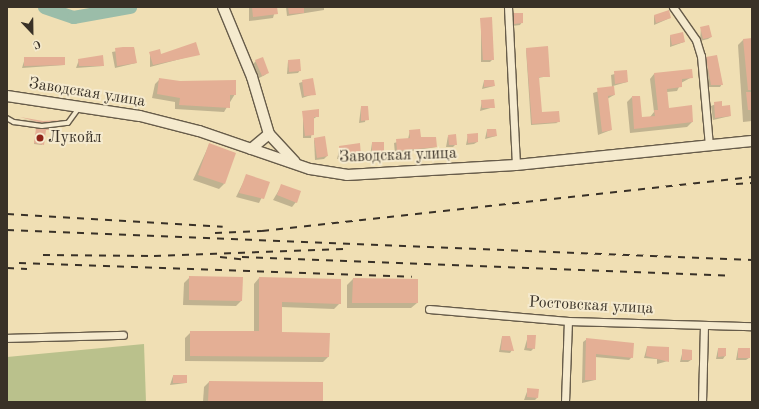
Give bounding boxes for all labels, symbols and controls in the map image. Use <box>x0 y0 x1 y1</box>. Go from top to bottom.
north arrow <box>12 12 52 52</box>
text: С <box>31 37 42 50</box>
street label: Заводская улица <box>27 74 147 112</box>
place label: Лукойл <box>48 128 102 148</box>
marker: Лукойл <box>35 133 45 143</box>
street label: Заводская улица <box>339 144 457 168</box>
street label: Ростовская улица <box>528 293 654 319</box>

